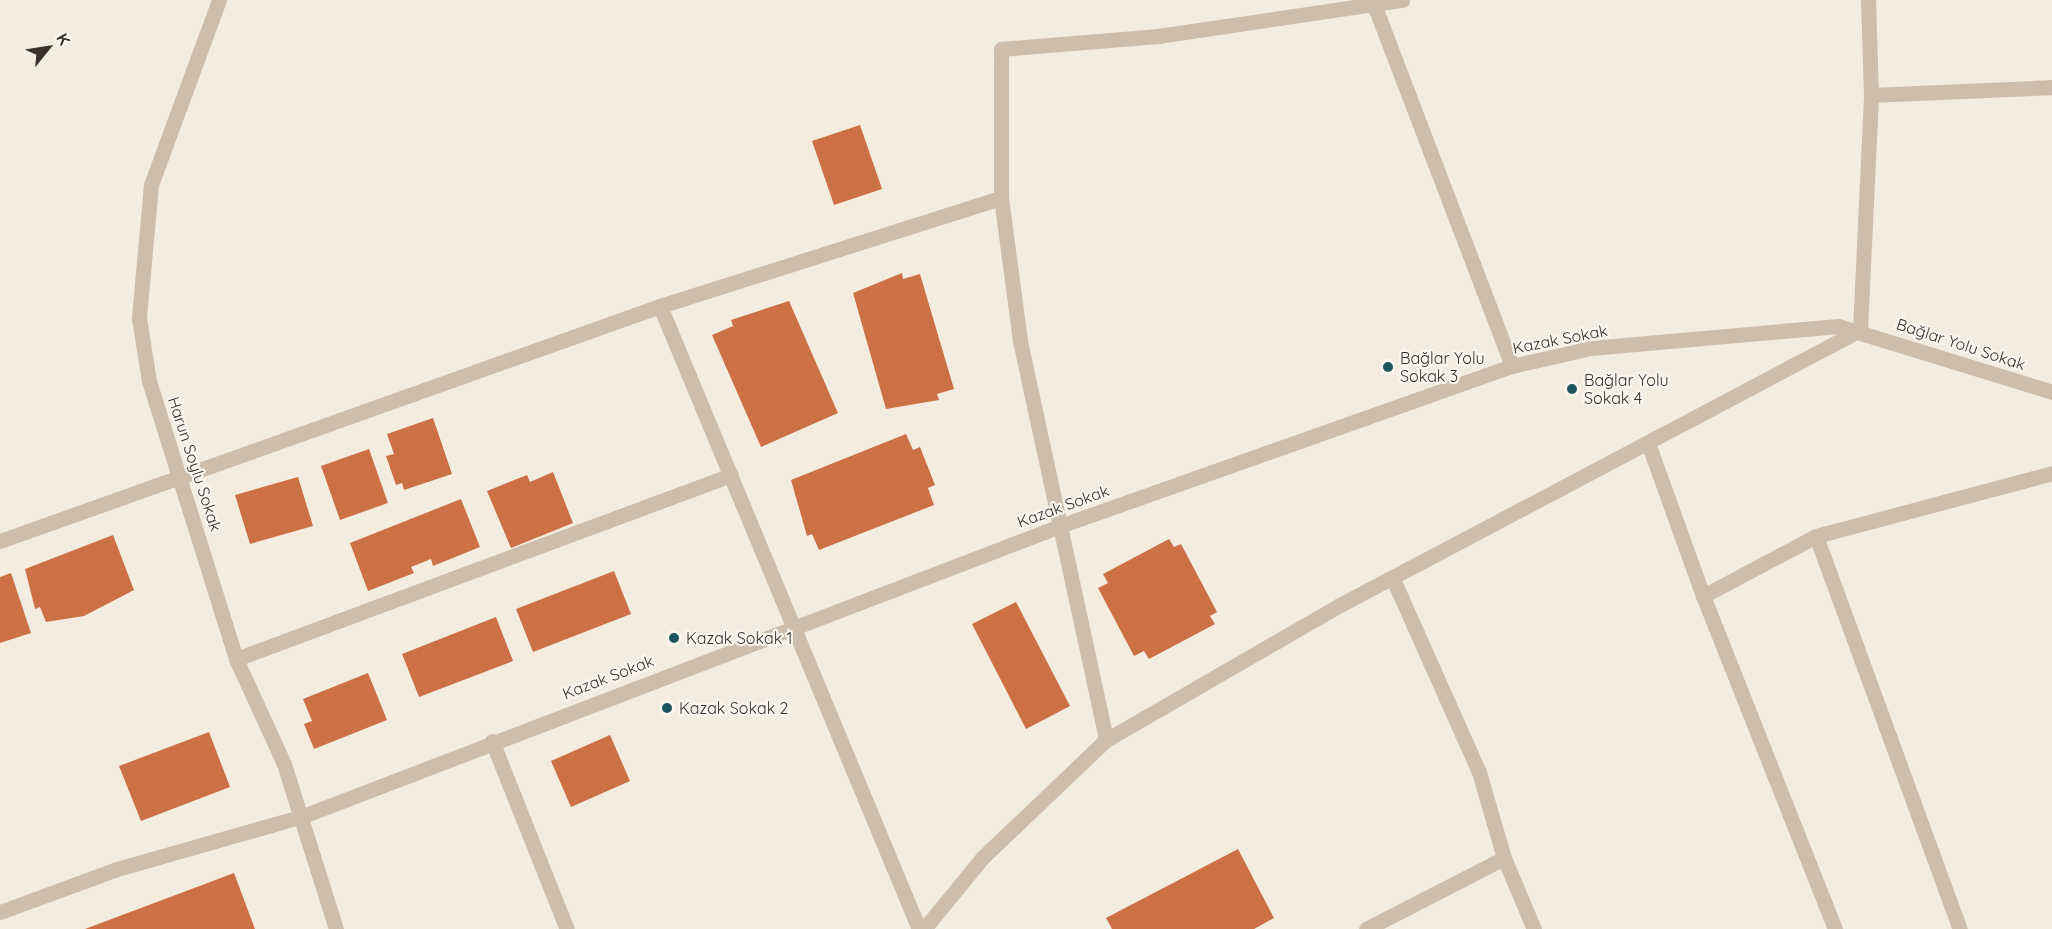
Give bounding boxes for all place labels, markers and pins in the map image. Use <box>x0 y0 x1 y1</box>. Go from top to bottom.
place label: Bağlar Yolu Sokak 3 <box>1400 348 1485 386</box>
marker: Bağlar Yolu Sokak 3 <box>1381 360 1395 374</box>
place label: Bağlar Yolu Sokak 4 <box>1584 370 1669 408</box>
marker: Bağlar Yolu Sokak 4 <box>1565 382 1579 396</box>
place label: Kazak Sokak 1 <box>686 628 792 648</box>
marker: Kazak Sokak 1 <box>667 631 681 645</box>
place label: Kazak Sokak 2 <box>679 698 788 718</box>
marker: Kazak Sokak 2 <box>660 701 674 715</box>

